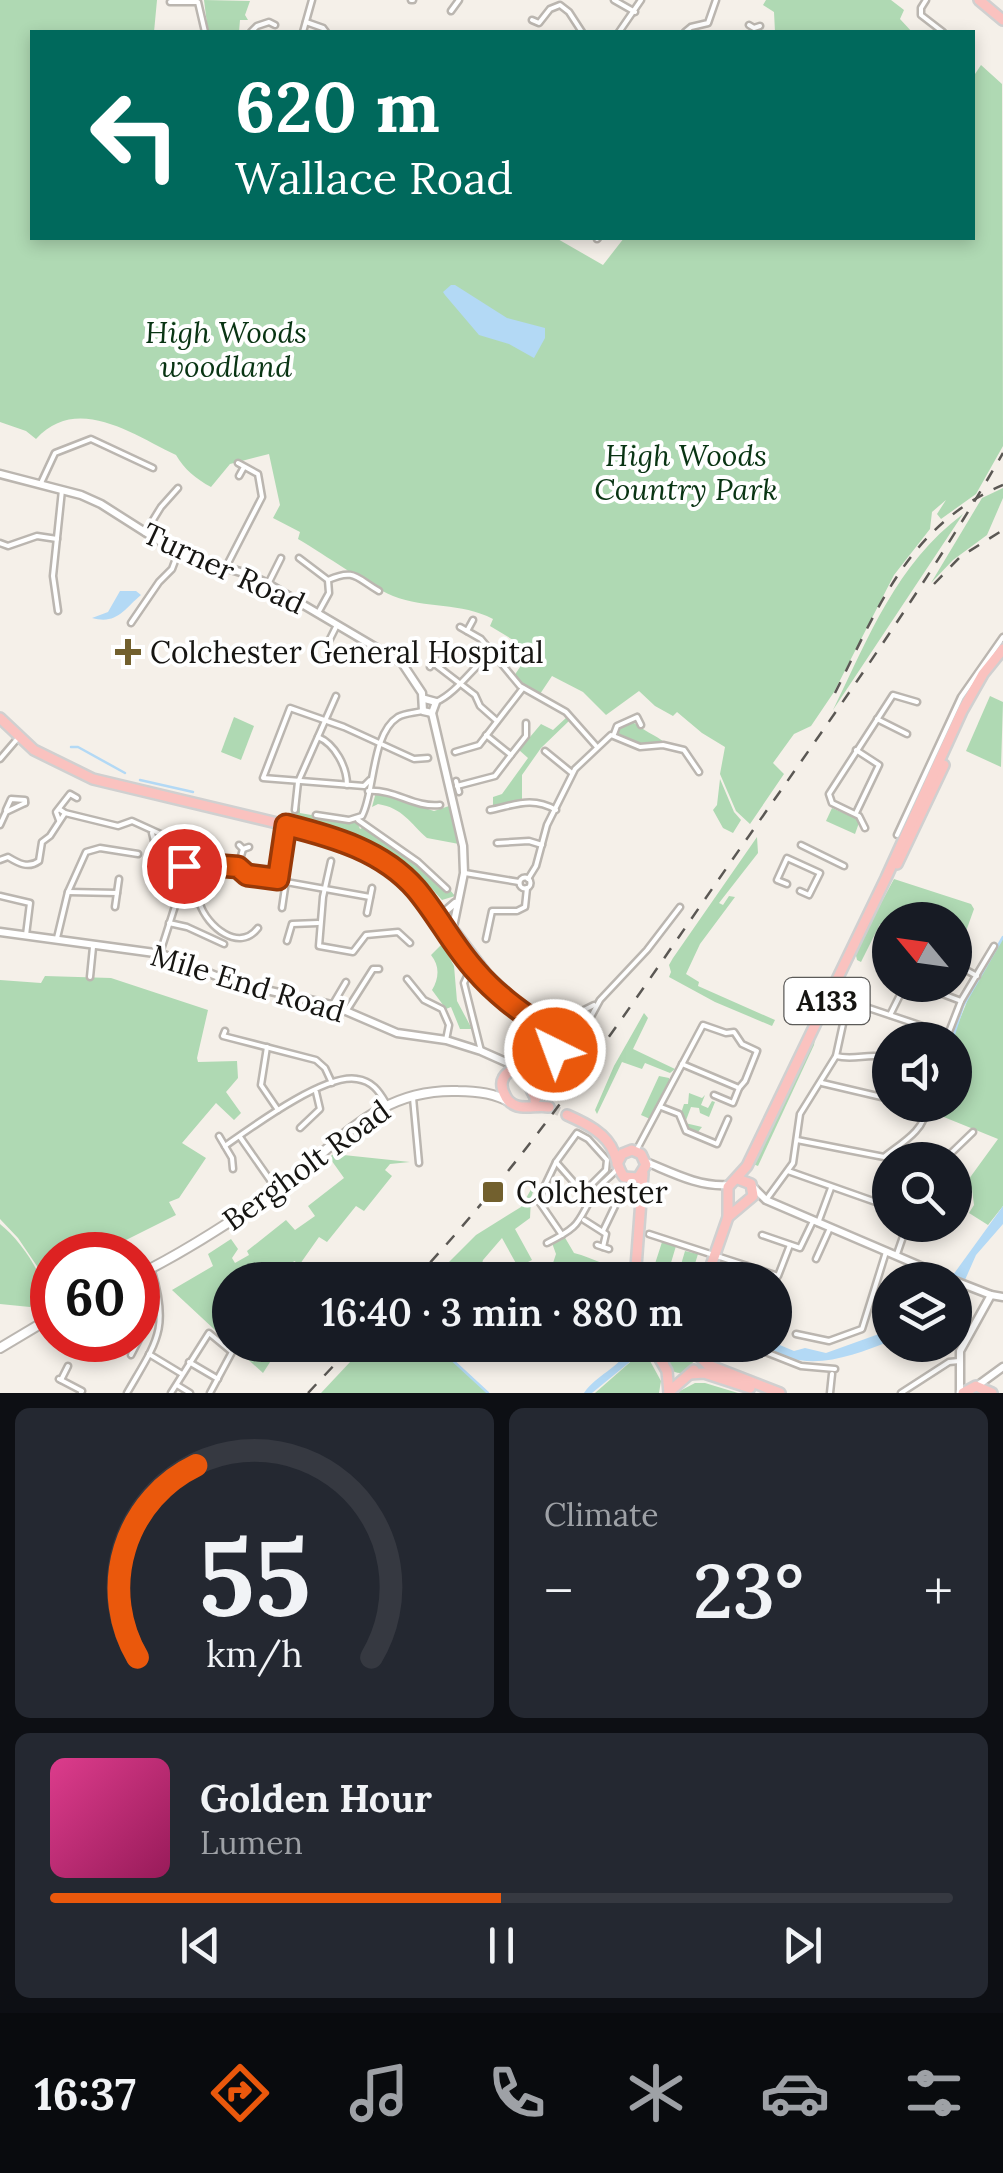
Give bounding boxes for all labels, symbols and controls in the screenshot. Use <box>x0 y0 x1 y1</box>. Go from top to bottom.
text: 620 m <box>235 62 440 151</box>
icon: left <box>70 70 200 200</box>
text: Wallace Road <box>235 149 513 206</box>
park label: High Woods woodland <box>145 313 307 385</box>
park label: High Woods Country Park <box>594 436 778 508</box>
street label: Turner Road <box>137 514 311 622</box>
place label: Colchester General Hospital <box>150 633 544 671</box>
marker: Colchester General Hospital <box>115 639 141 665</box>
pin <box>142 824 227 909</box>
icon: arrive <box>157 839 212 894</box>
north arrow <box>872 902 972 1002</box>
map controls <box>872 902 972 1362</box>
street label: Mile End Road <box>147 936 350 1031</box>
road number: A133 <box>784 978 870 1024</box>
position arrow <box>503 998 607 1102</box>
button: sound <box>872 1022 972 1122</box>
street label: Bergholt Road <box>215 1091 398 1239</box>
button: search <box>872 1142 972 1242</box>
place label: Colchester <box>516 1173 668 1211</box>
marker: Colchester <box>480 1179 506 1205</box>
speed limit sign: 60 <box>30 1232 160 1362</box>
button: layers <box>872 1262 972 1362</box>
text: 16:40 · 3 min · 880 m <box>321 1288 683 1336</box>
text: Climate <box>544 1494 659 1535</box>
text: 55 <box>198 1510 311 1643</box>
text: 23° <box>693 1543 804 1639</box>
text: − <box>544 1556 573 1626</box>
text: + <box>924 1556 953 1626</box>
text: km/h <box>206 1631 303 1677</box>
text: Golden Hour <box>200 1774 432 1822</box>
text: Lumen <box>200 1822 303 1863</box>
icon: previous <box>173 1918 228 1973</box>
icon: pause <box>474 1918 529 1973</box>
icon: next <box>775 1918 830 1973</box>
icon: directions <box>205 2058 275 2128</box>
icon: music <box>344 2058 414 2128</box>
icon: phone <box>482 2058 552 2128</box>
icon: climate <box>621 2058 691 2128</box>
icon: car <box>760 2058 830 2128</box>
icon: filters <box>899 2058 969 2128</box>
text: 16:37 <box>34 2065 136 2122</box>

